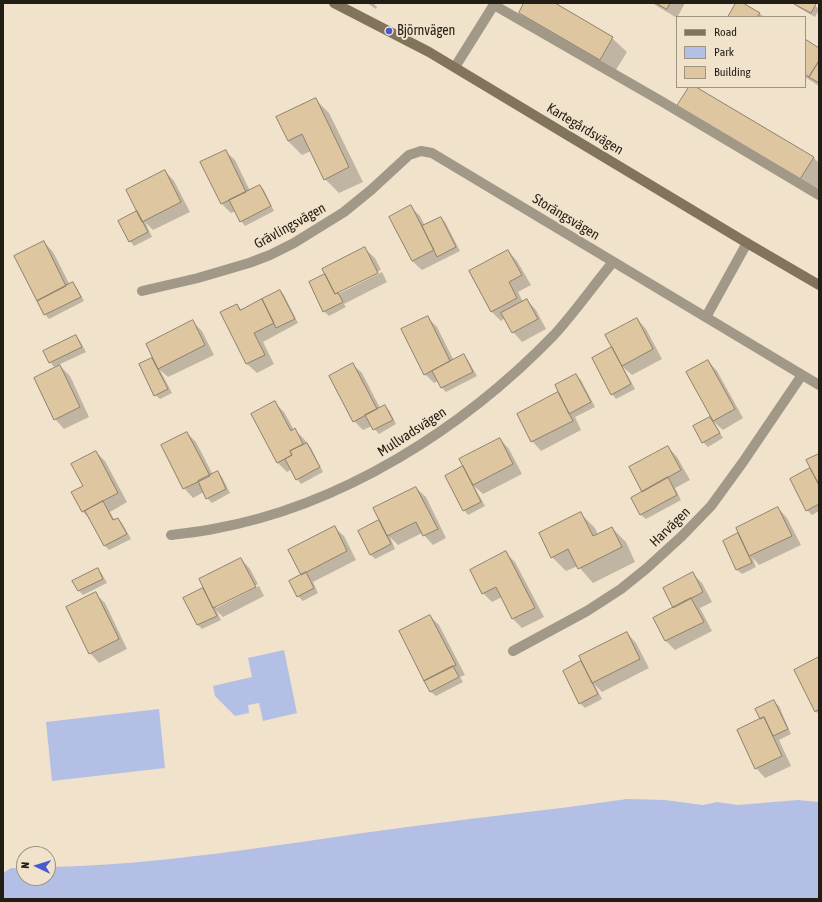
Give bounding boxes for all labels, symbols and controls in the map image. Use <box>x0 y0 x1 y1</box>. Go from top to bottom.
legend <box>676 16 806 88</box>
place label: Björnvägen <box>397 23 455 39</box>
text: Road <box>714 25 737 39</box>
marker: Björnvägen <box>384 26 394 36</box>
text: Park <box>714 45 734 59</box>
text: Building <box>714 65 751 79</box>
street label: Kartegårdsvägen <box>544 100 626 158</box>
street label: Storängsvägen <box>529 190 603 244</box>
street label: Grävlingsvägen <box>251 199 329 253</box>
street label: Mullvadsvägen <box>375 404 449 460</box>
street label: Harvägen <box>646 504 694 550</box>
north arrow <box>16 846 56 886</box>
text: N <box>19 862 31 869</box>

